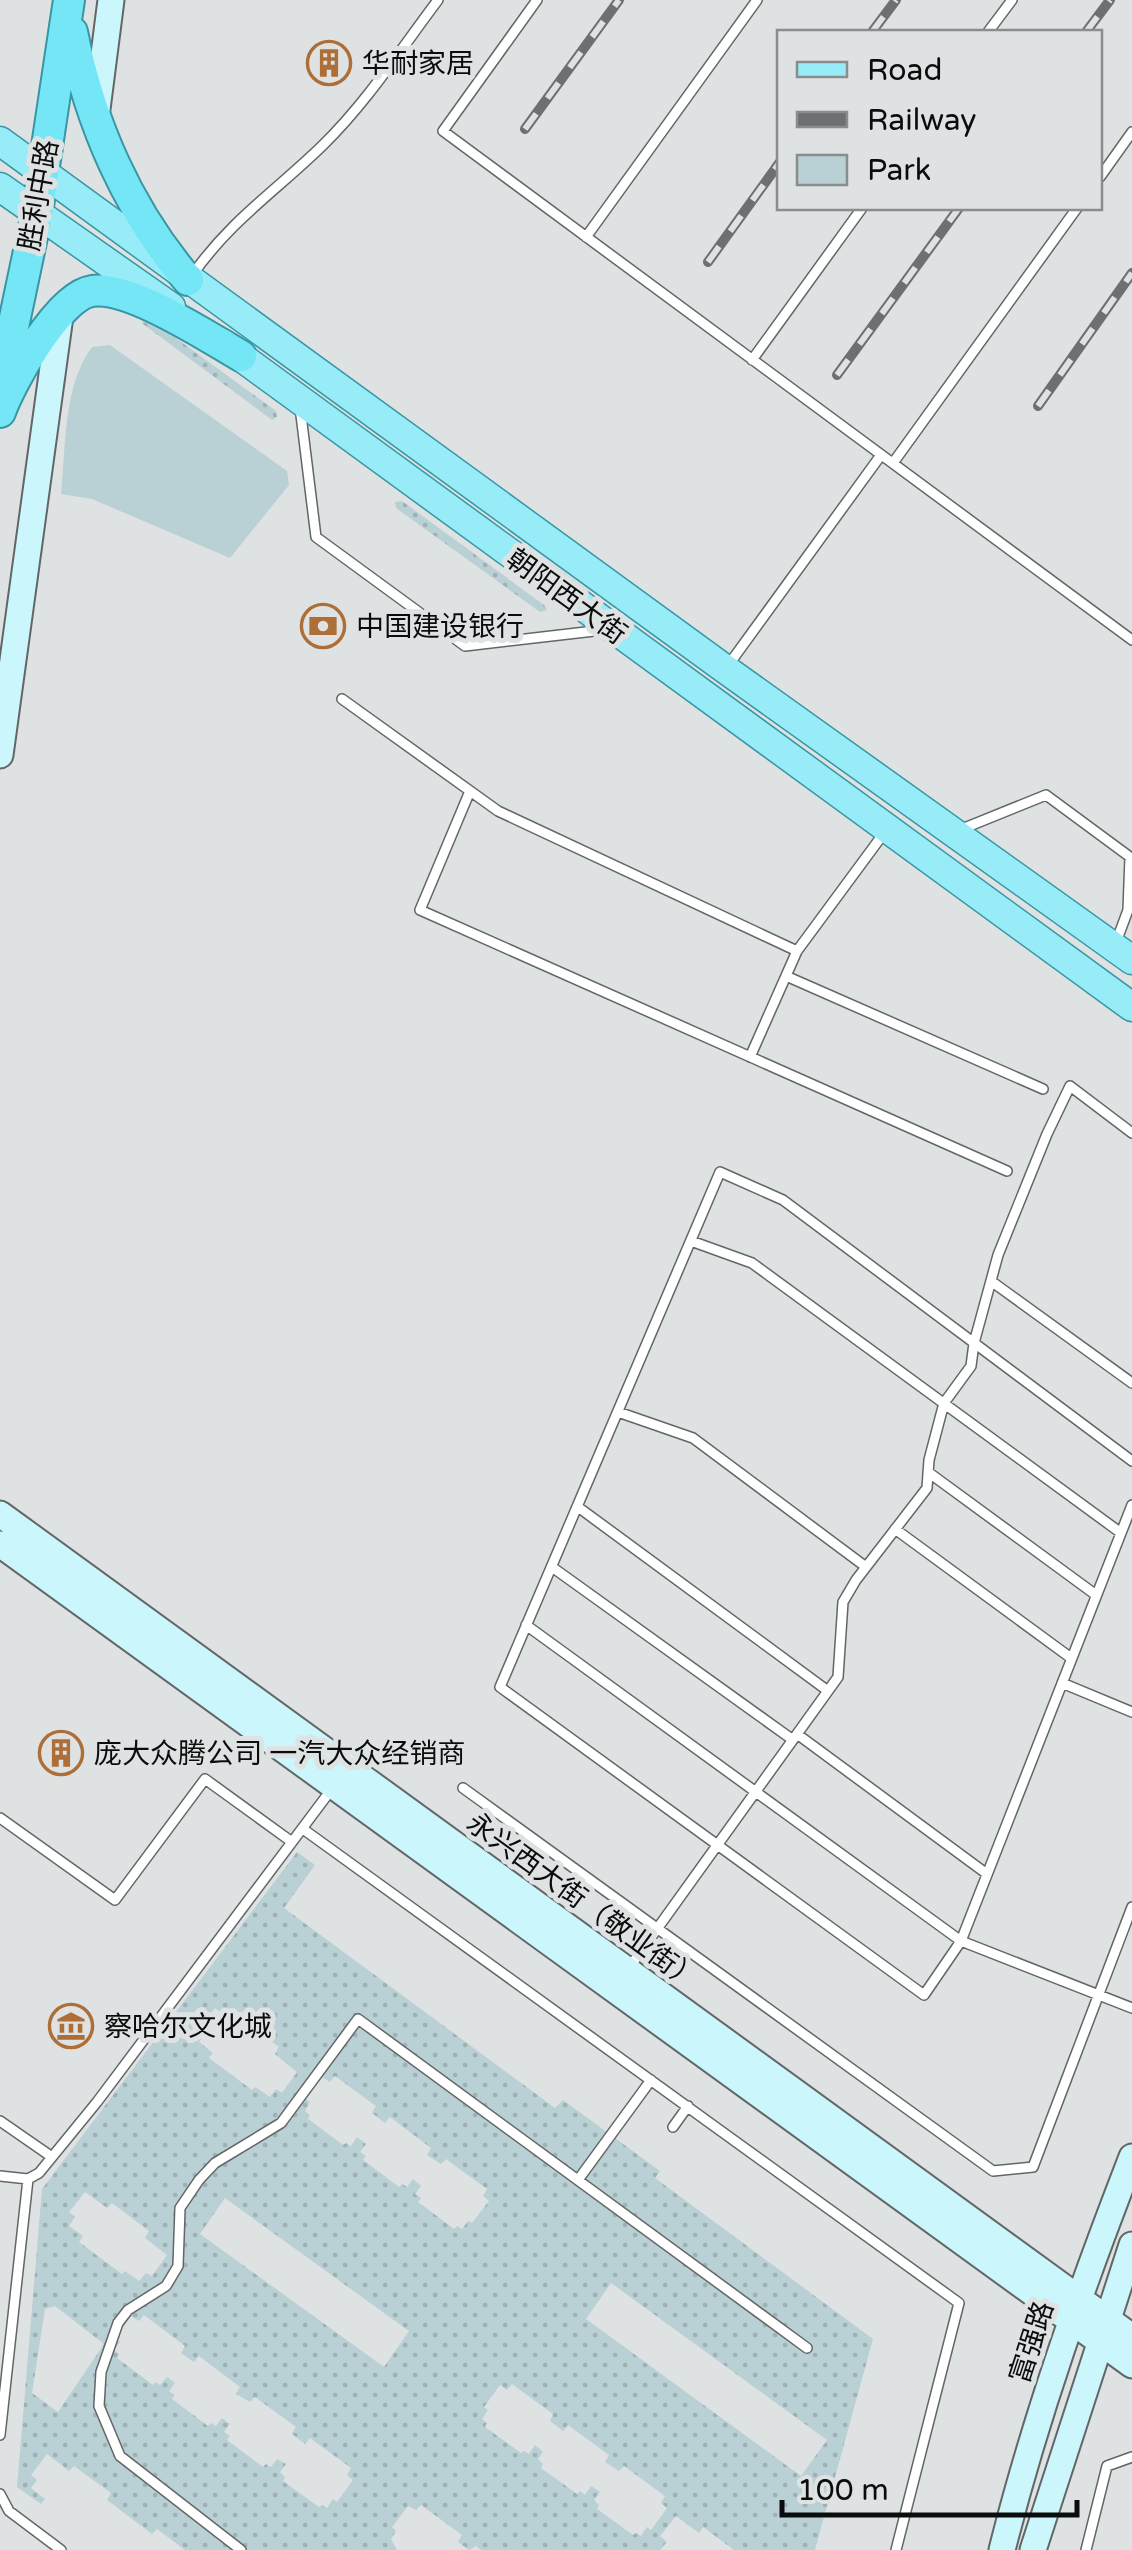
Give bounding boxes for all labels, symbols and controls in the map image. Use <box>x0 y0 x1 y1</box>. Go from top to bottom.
legend <box>777 30 1102 210</box>
building icon: 华耐家居 <box>306 40 352 86</box>
place label: 华耐家居 <box>362 47 474 81</box>
text: Road <box>867 52 942 89</box>
text: Railway <box>867 102 976 139</box>
street label: 胜利中路 <box>13 137 65 253</box>
text: Park <box>867 152 931 189</box>
street label: 朝阳西大街 <box>500 542 633 652</box>
bank icon: 中国建设银行 <box>300 603 346 649</box>
place label: 中国建设银行 <box>356 610 524 644</box>
building icon: 庞大众腾公司 一汽大众经销商 <box>38 1730 84 1776</box>
place label: 庞大众腾公司 一汽大众经销商 <box>94 1737 465 1771</box>
street label: 永兴西大街（敬业街） <box>460 1806 707 1998</box>
museum icon: 察哈尔文化城 <box>48 2003 94 2049</box>
place label: 察哈尔文化城 <box>104 2010 272 2044</box>
street label: 富强路 <box>1003 2297 1061 2388</box>
scale bar <box>782 2455 1077 2517</box>
text: 100 m <box>797 2472 889 2509</box>

